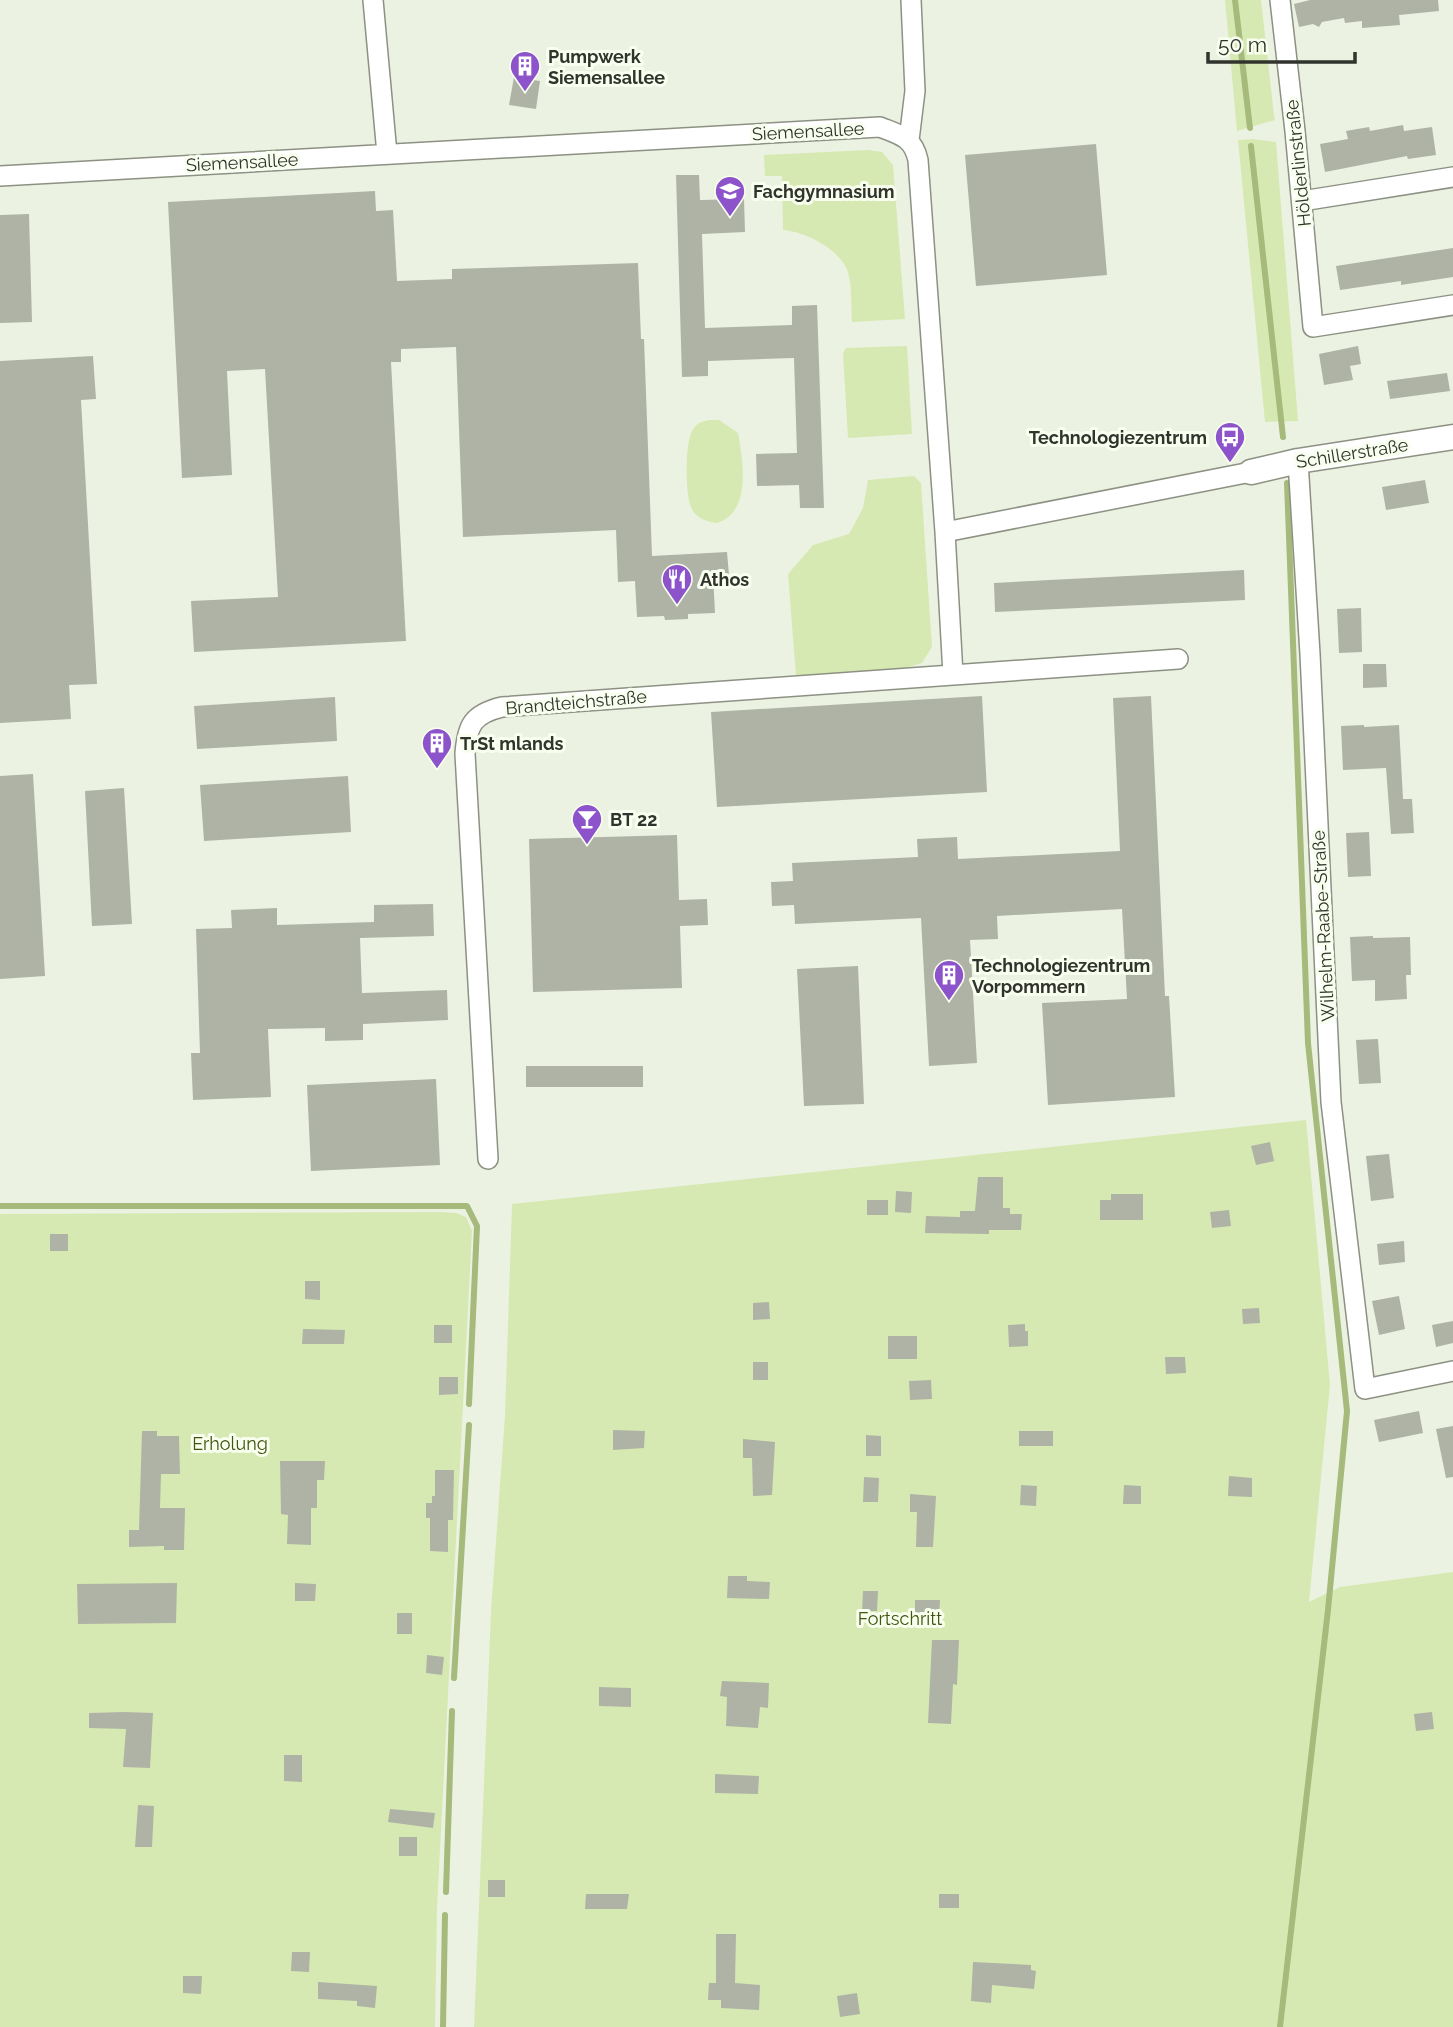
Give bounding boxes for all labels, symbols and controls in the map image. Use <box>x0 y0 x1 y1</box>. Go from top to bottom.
scale bar <box>1208 21 1355 65</box>
text: 50 m <box>1218 32 1267 57</box>
place label: Pumpwerk Siemensallee <box>548 46 665 88</box>
building icon: Pumpwerk Siemensallee <box>508 49 542 93</box>
street label: Hölderlinstraße <box>1281 98 1315 227</box>
street label: Siemensallee <box>751 118 865 144</box>
street label: Siemensallee <box>185 149 299 175</box>
school or university icon: Fachgymnasium <box>713 174 747 218</box>
place label: Fachgymnasium <box>753 181 895 202</box>
bus stop icon: Technologiezentrum <box>1213 420 1247 464</box>
place label: Technologiezentrum <box>1029 427 1207 448</box>
street label: Schillerstraße <box>1294 434 1410 472</box>
restaurant icon: Athos <box>660 562 694 606</box>
place label: Athos <box>700 569 749 590</box>
street label: Brandteichstraße <box>504 685 648 719</box>
building icon: TrSt mlands <box>420 726 454 770</box>
place label: TrSt mlands <box>460 733 564 754</box>
bar icon: BT 22 <box>570 802 604 846</box>
place label: BT 22 <box>610 809 657 830</box>
street label: Wilhelm-Raabe-Straße <box>1307 829 1339 1022</box>
place label: Technologiezentrum Vorpommern <box>972 955 1150 997</box>
building icon: Technologiezentrum Vorpommern <box>932 958 966 1002</box>
park label: Erholung <box>192 1433 268 1454</box>
park label: Fortschritt <box>858 1608 942 1629</box>

